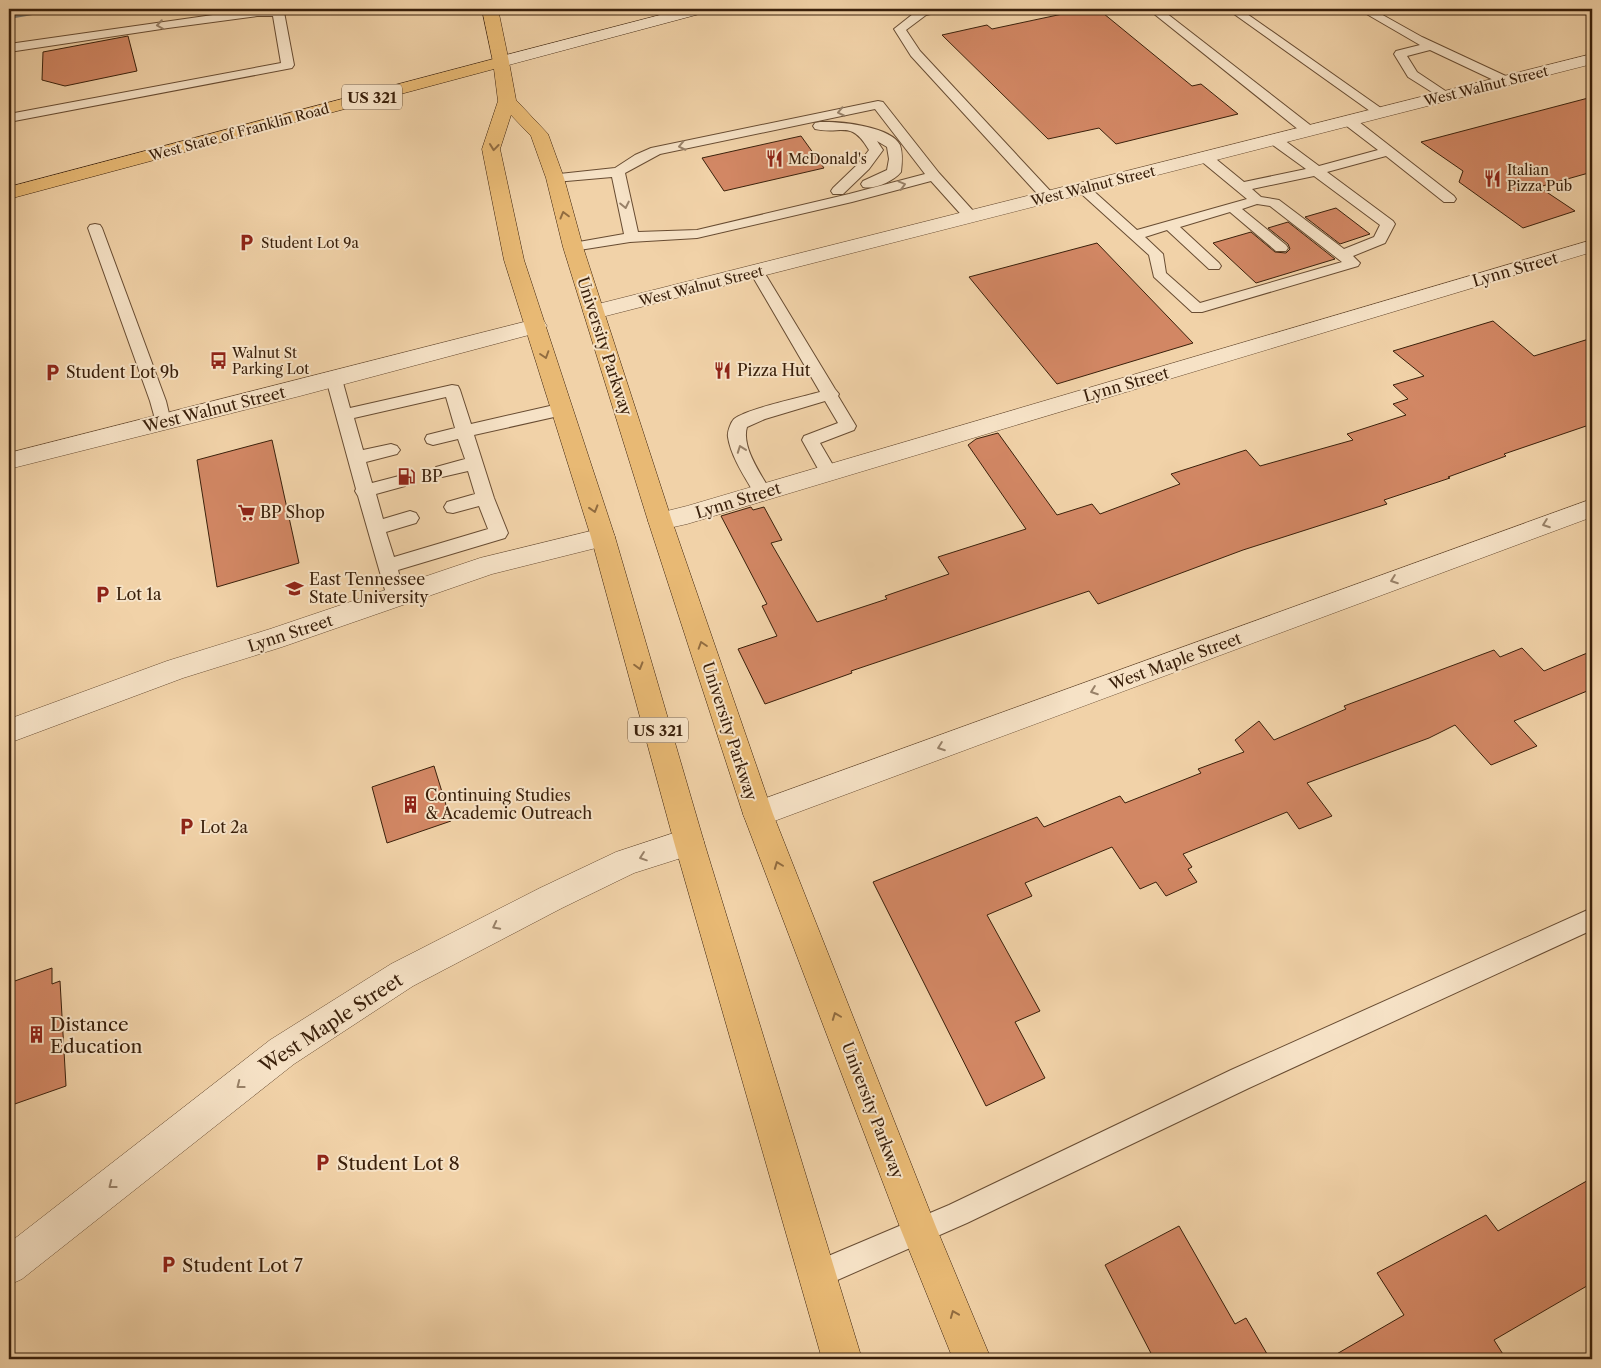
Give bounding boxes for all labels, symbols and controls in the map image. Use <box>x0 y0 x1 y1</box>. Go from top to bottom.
one-way arrow <box>155 20 164 30</box>
street label: West Walnut Street <box>1421 62 1550 110</box>
road number: US 321 <box>342 84 402 110</box>
street label: West State of Franklin Road <box>146 99 332 165</box>
one-way arrow <box>837 107 845 117</box>
one-way arrow <box>677 140 686 151</box>
one-way arrow <box>489 143 500 151</box>
restaurant icon: McDonald's <box>764 149 784 169</box>
place label: McDonald's <box>788 150 867 168</box>
place label: Italian Pizza Pub <box>1507 161 1572 195</box>
street label: West Walnut Street <box>1028 162 1157 210</box>
restaurant icon: Italian Pizza Pub <box>1483 168 1503 188</box>
one-way arrow <box>897 180 905 190</box>
one-way arrow <box>619 201 630 210</box>
one-way arrow <box>560 211 570 219</box>
parking icon: Student Lot 9a <box>237 233 257 253</box>
place label: Student Lot 9a <box>261 234 359 252</box>
street label: Lynn Street <box>1470 247 1560 291</box>
street label: West Walnut Street <box>636 262 765 310</box>
street label: University Parkway <box>573 274 637 419</box>
place label: Walnut St Parking Lot <box>231 344 309 378</box>
one-way arrow <box>540 350 550 358</box>
bus stop icon: Walnut St Parking Lot <box>208 351 228 371</box>
restaurant icon: Pizza Hut <box>713 360 733 380</box>
place label: Pizza Hut <box>737 360 811 380</box>
parking icon: Student Lot 9b <box>42 362 62 382</box>
place label: Student Lot 9b <box>66 362 179 382</box>
street label: Lynn Street <box>1081 362 1171 406</box>
street label: West Walnut Street <box>140 382 287 437</box>
one-way arrow <box>737 445 747 454</box>
fuel station icon: BP <box>397 466 417 486</box>
place label: BP <box>421 466 443 486</box>
street label: Lynn Street <box>693 477 783 522</box>
supermarket icon: BP Shop <box>236 502 256 522</box>
place label: BP Shop <box>260 502 325 522</box>
one-way arrow <box>589 505 599 513</box>
one-way arrow <box>1543 519 1551 529</box>
place label: East Tennessee State University <box>309 569 430 607</box>
one-way arrow <box>1390 574 1399 584</box>
school or university icon: East Tennessee State University <box>285 578 305 598</box>
parking icon: Lot 1a <box>92 584 112 604</box>
place label: Lot 1a <box>116 584 162 604</box>
street label: Lynn Street <box>245 610 335 656</box>
street label: West Maple Street <box>1105 628 1244 695</box>
one-way arrow <box>697 642 707 650</box>
street label: University Parkway <box>698 659 762 804</box>
one-way arrow <box>634 661 644 669</box>
one-way arrow <box>1090 685 1098 695</box>
road number: US 321 <box>628 718 688 742</box>
one-way arrow <box>937 741 946 751</box>
place label: Continuing Studies & Academic Outreach <box>425 785 592 823</box>
building icon: Continuing Studies & Academic Outreach <box>401 794 421 814</box>
parking icon: Lot 2a <box>176 817 196 837</box>
place label: Lot 2a <box>200 817 248 837</box>
one-way arrow <box>639 851 648 861</box>
one-way arrow <box>773 861 784 870</box>
one-way arrow <box>493 920 502 930</box>
street label: West Maple Street <box>254 968 407 1078</box>
place label: Distance Education <box>50 1013 143 1058</box>
one-way arrow <box>832 1013 842 1021</box>
building icon: Distance Education <box>26 1025 46 1045</box>
street label: University Parkway <box>838 1039 909 1182</box>
one-way arrow <box>236 1079 245 1088</box>
place label: Student Lot 8 <box>337 1152 460 1175</box>
parking icon: Student Lot 8 <box>313 1153 333 1173</box>
one-way arrow <box>109 1180 118 1188</box>
place label: Student Lot 7 <box>182 1254 304 1277</box>
parking icon: Student Lot 7 <box>158 1255 178 1275</box>
one-way arrow <box>949 1310 960 1319</box>

